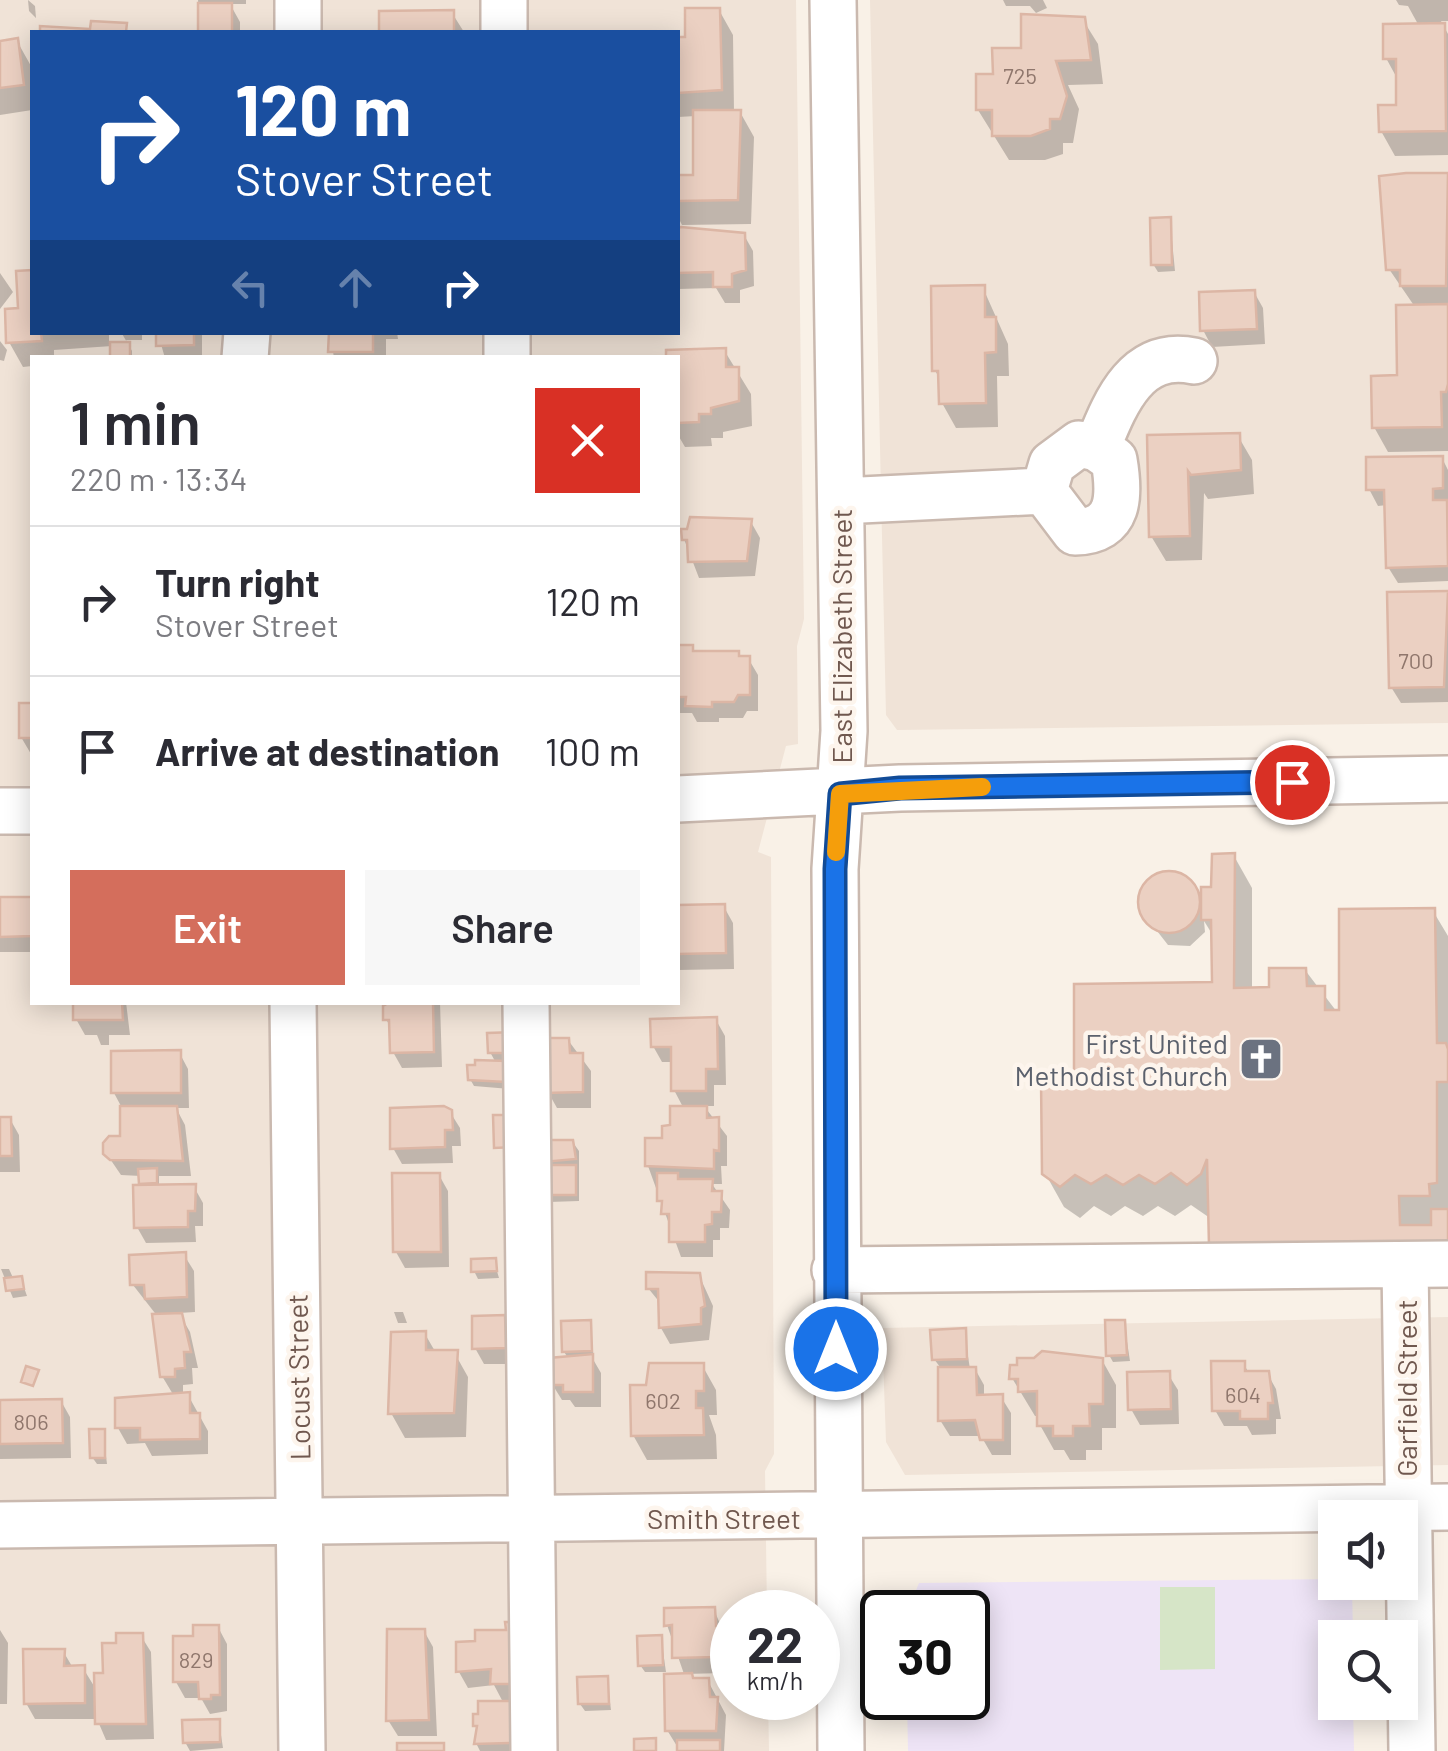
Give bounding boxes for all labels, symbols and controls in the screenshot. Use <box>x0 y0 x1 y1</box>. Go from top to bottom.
house number: 725 <box>1003 62 1037 88</box>
text: 120 m <box>235 66 411 150</box>
icon: right <box>70 70 200 200</box>
text: Stover Street <box>235 151 493 205</box>
icon: left <box>223 260 278 315</box>
icon: ahead <box>328 260 383 315</box>
icon: right <box>433 260 488 315</box>
text: 1 min <box>70 385 201 457</box>
button: close <box>535 388 640 493</box>
text: 220 m · 13:34 <box>70 459 247 497</box>
street label: East Elizabeth Street <box>824 509 858 763</box>
text: Turn right <box>155 559 320 605</box>
icon: right <box>70 574 125 629</box>
text: 120 m <box>546 578 640 624</box>
text: Stover Street <box>155 605 339 643</box>
house number: 700 <box>1398 647 1434 673</box>
icon: arrive <box>70 724 125 779</box>
text: Arrive at destination <box>155 728 500 774</box>
text: 100 m <box>545 728 640 774</box>
pin <box>1250 740 1335 825</box>
icon: arrive <box>1265 755 1320 810</box>
button: Exit <box>70 870 345 985</box>
button: Share <box>365 870 640 985</box>
place label: First United Methodist Church <box>1014 1026 1228 1092</box>
church icon: First United Methodist Church <box>1238 1036 1284 1082</box>
street label: Locust Street <box>280 1294 316 1460</box>
position arrow <box>784 1297 888 1401</box>
street label: Garfield Street <box>1389 1299 1423 1477</box>
house number: 604 <box>1225 1381 1261 1407</box>
house number: 602 <box>645 1387 681 1413</box>
house number: 806 <box>13 1408 49 1434</box>
map controls <box>1318 1500 1418 1720</box>
button: sound <box>1318 1500 1418 1600</box>
street label: Smith Street <box>647 1501 801 1535</box>
speed limit sign: 30 <box>860 1590 990 1720</box>
text: 22 <box>747 1613 803 1673</box>
button: search <box>1318 1620 1418 1720</box>
house number: 829 <box>179 1646 213 1672</box>
text: km/h <box>747 1665 803 1695</box>

